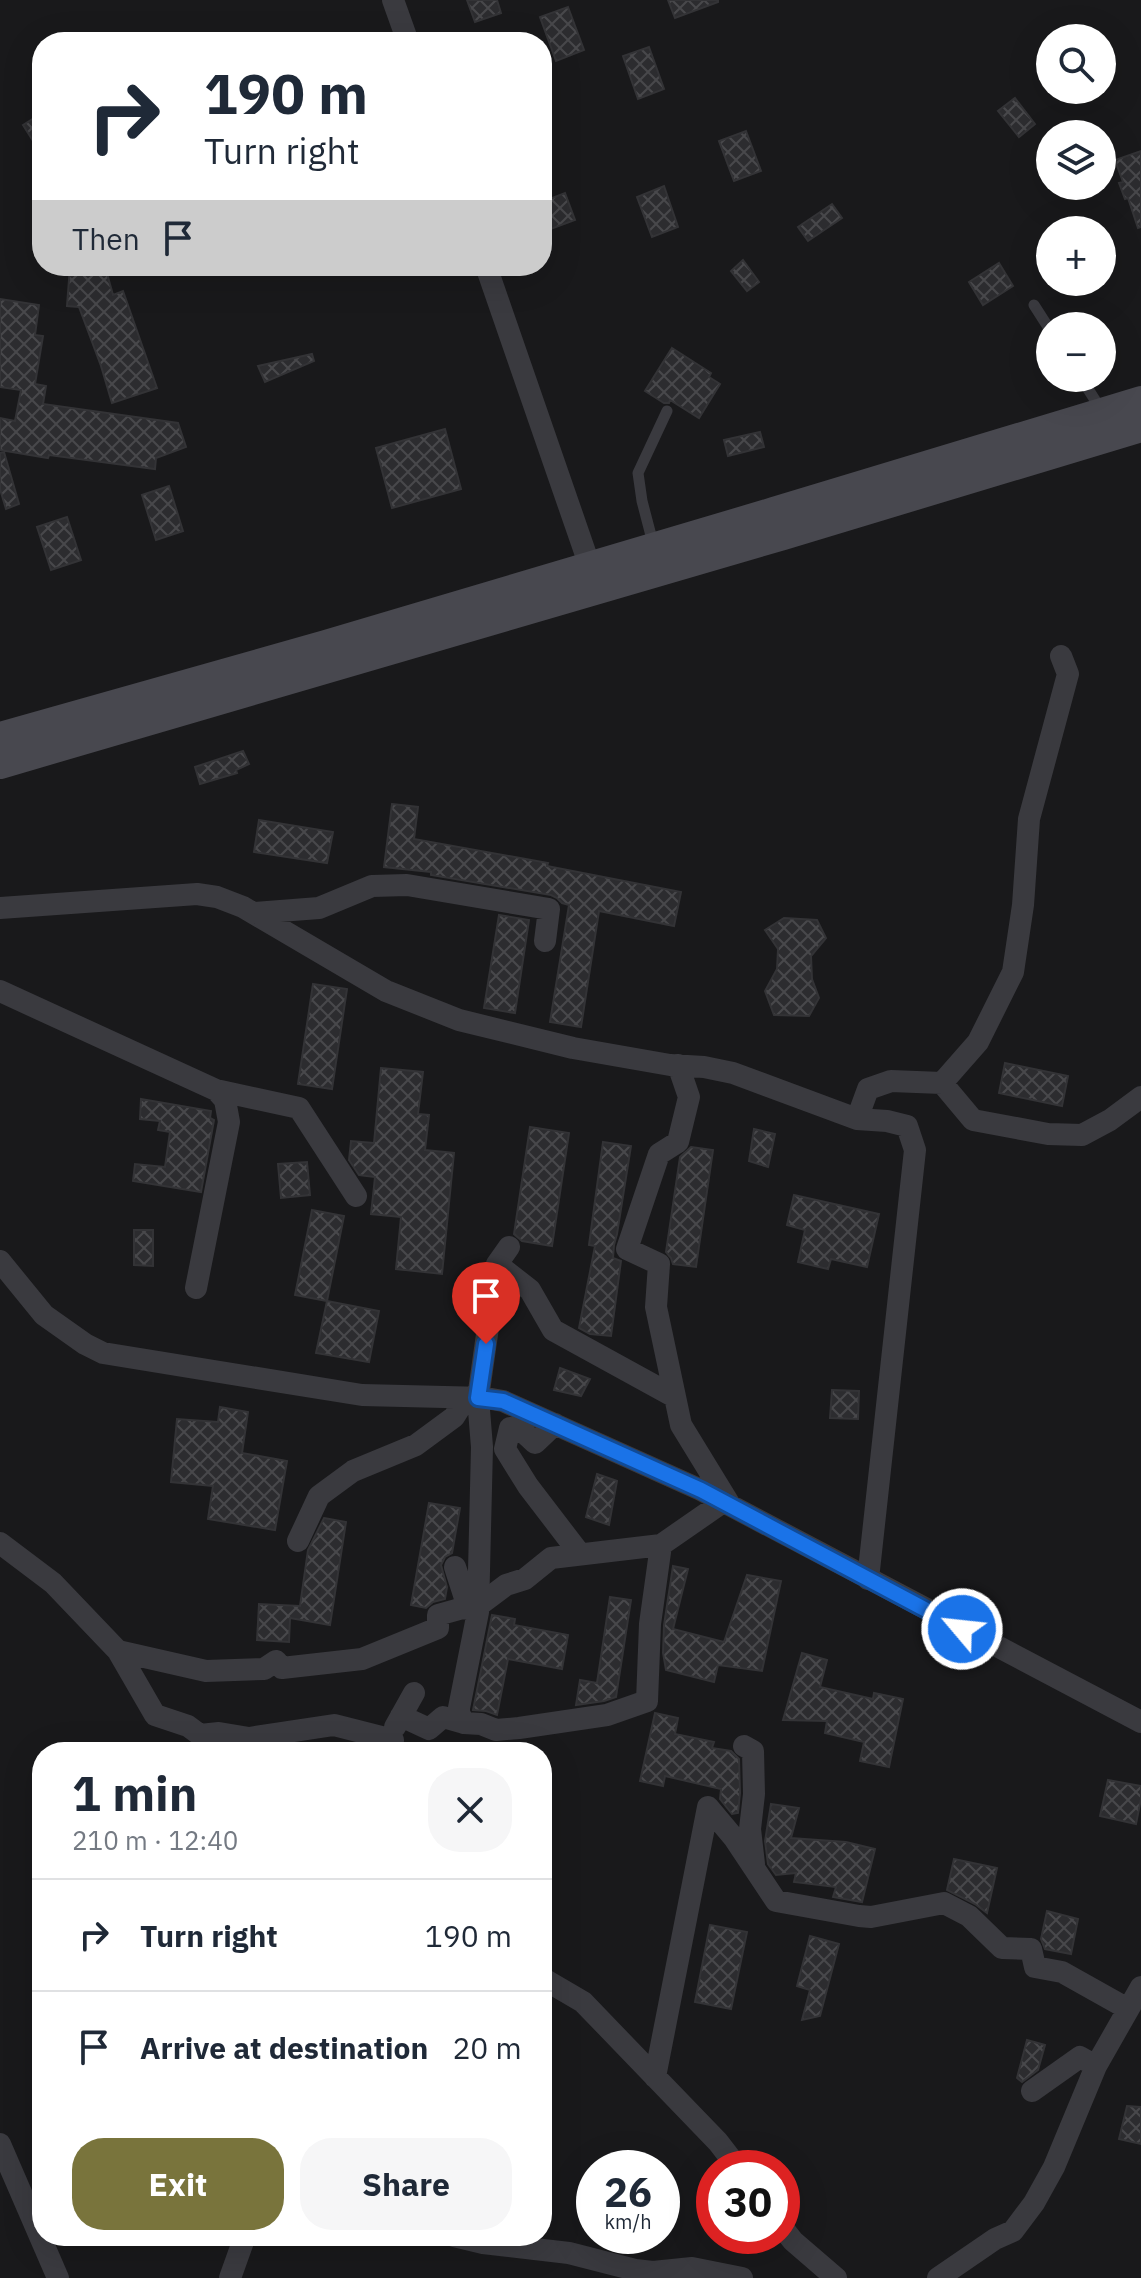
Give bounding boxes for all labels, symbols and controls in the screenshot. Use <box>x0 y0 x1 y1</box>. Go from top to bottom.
map controls <box>1036 24 1116 392</box>
button: search <box>1036 24 1116 104</box>
text: 190 m <box>204 57 368 129</box>
icon: right <box>72 64 176 168</box>
button: layers <box>1036 120 1116 200</box>
text: Turn right <box>204 127 360 174</box>
icon: arrive <box>156 216 200 260</box>
button: + <box>1036 216 1116 296</box>
text: Then <box>72 219 140 258</box>
button: − <box>1036 312 1116 392</box>
pin <box>452 1262 520 1344</box>
icon: arrive <box>464 1274 508 1318</box>
position arrow <box>920 1587 1004 1671</box>
text: 1 min <box>72 1762 197 1824</box>
button: close <box>428 1768 512 1852</box>
text: 210 m · 12:40 <box>72 1823 238 1857</box>
icon: right <box>72 1913 116 1957</box>
text: Turn right <box>140 1916 278 1955</box>
text: 190 m <box>425 1916 512 1955</box>
icon: arrive <box>72 2025 116 2069</box>
text: Arrive at destination <box>140 2028 428 2067</box>
text: 20 m <box>452 2028 522 2067</box>
button: Exit <box>72 2138 284 2230</box>
button: Share <box>300 2138 512 2230</box>
speed limit sign: 30 <box>696 2150 800 2254</box>
text: 26 <box>604 2166 652 2218</box>
text: km/h <box>604 2208 652 2235</box>

